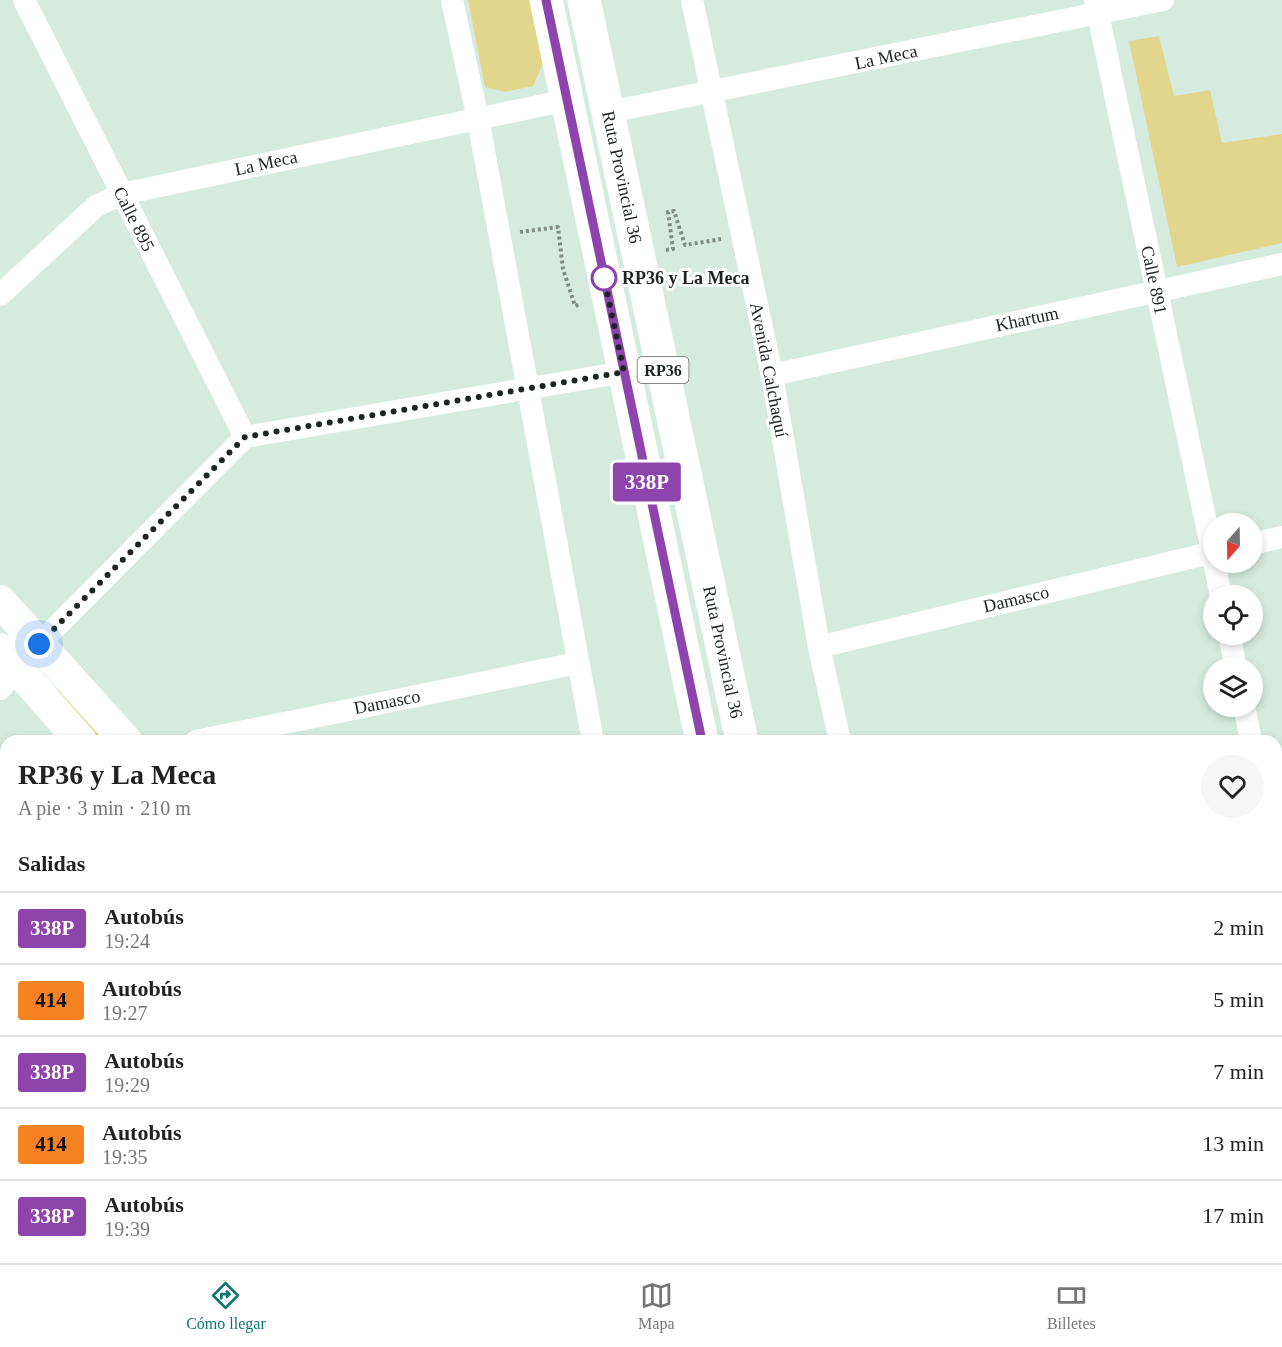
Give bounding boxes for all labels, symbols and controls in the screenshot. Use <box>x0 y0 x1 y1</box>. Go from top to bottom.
street label: La Meca <box>853 41 919 73</box>
street label: Ruta Provincial 36 <box>598 109 646 245</box>
street label: La Meca <box>233 147 299 179</box>
street label: Calle 895 <box>109 183 159 255</box>
street label: Calle 891 <box>1137 244 1171 316</box>
marker: RP36 y La Meca <box>591 265 617 291</box>
place label: RP36 y La Meca <box>622 268 749 288</box>
street label: Avenida Calchaquí <box>746 301 792 439</box>
street label: Khartum <box>994 303 1060 335</box>
road number: RP36 <box>638 357 688 383</box>
line badge: 338P <box>605 462 689 502</box>
text: 338P <box>625 470 669 494</box>
north arrow <box>1203 513 1263 573</box>
map controls <box>1203 513 1263 717</box>
street label: Damasco <box>981 582 1051 616</box>
street label: Ruta Provincial 36 <box>699 584 747 720</box>
button: locate <box>1203 585 1263 645</box>
your location <box>24 629 54 659</box>
button: layers <box>1203 657 1263 717</box>
street label: Damasco <box>352 686 422 718</box>
button: heart <box>1201 755 1264 818</box>
text: RP36 y La Meca <box>18 759 216 790</box>
text: A pie · 3 min · 210 m <box>18 797 191 819</box>
text: Salidas <box>18 851 85 876</box>
text: Autobús <box>104 904 184 929</box>
text: 2 min <box>1213 915 1264 940</box>
text: 338P <box>30 916 74 940</box>
text: 19:24 <box>104 930 150 952</box>
text: Autobús <box>102 976 181 1001</box>
text: 5 min <box>1213 987 1264 1012</box>
text: 414 <box>35 988 67 1012</box>
text: 19:27 <box>102 1002 148 1024</box>
text: Autobús <box>104 1048 184 1073</box>
text: 7 min <box>1213 1059 1264 1084</box>
text: 338P <box>30 1060 74 1084</box>
text: 19:29 <box>104 1074 150 1096</box>
text: Autobús <box>102 1120 181 1145</box>
text: 13 min <box>1202 1131 1264 1156</box>
text: 414 <box>35 1132 67 1156</box>
text: 19:35 <box>102 1146 148 1168</box>
text: Autobús <box>104 1192 184 1217</box>
text: 17 min <box>1202 1203 1264 1228</box>
text: 338P <box>30 1204 74 1228</box>
text: 19:39 <box>104 1218 150 1240</box>
tab: Cómo llegar <box>186 1279 266 1333</box>
tab: Mapa <box>638 1279 675 1333</box>
tab: Billetes <box>1047 1279 1096 1333</box>

